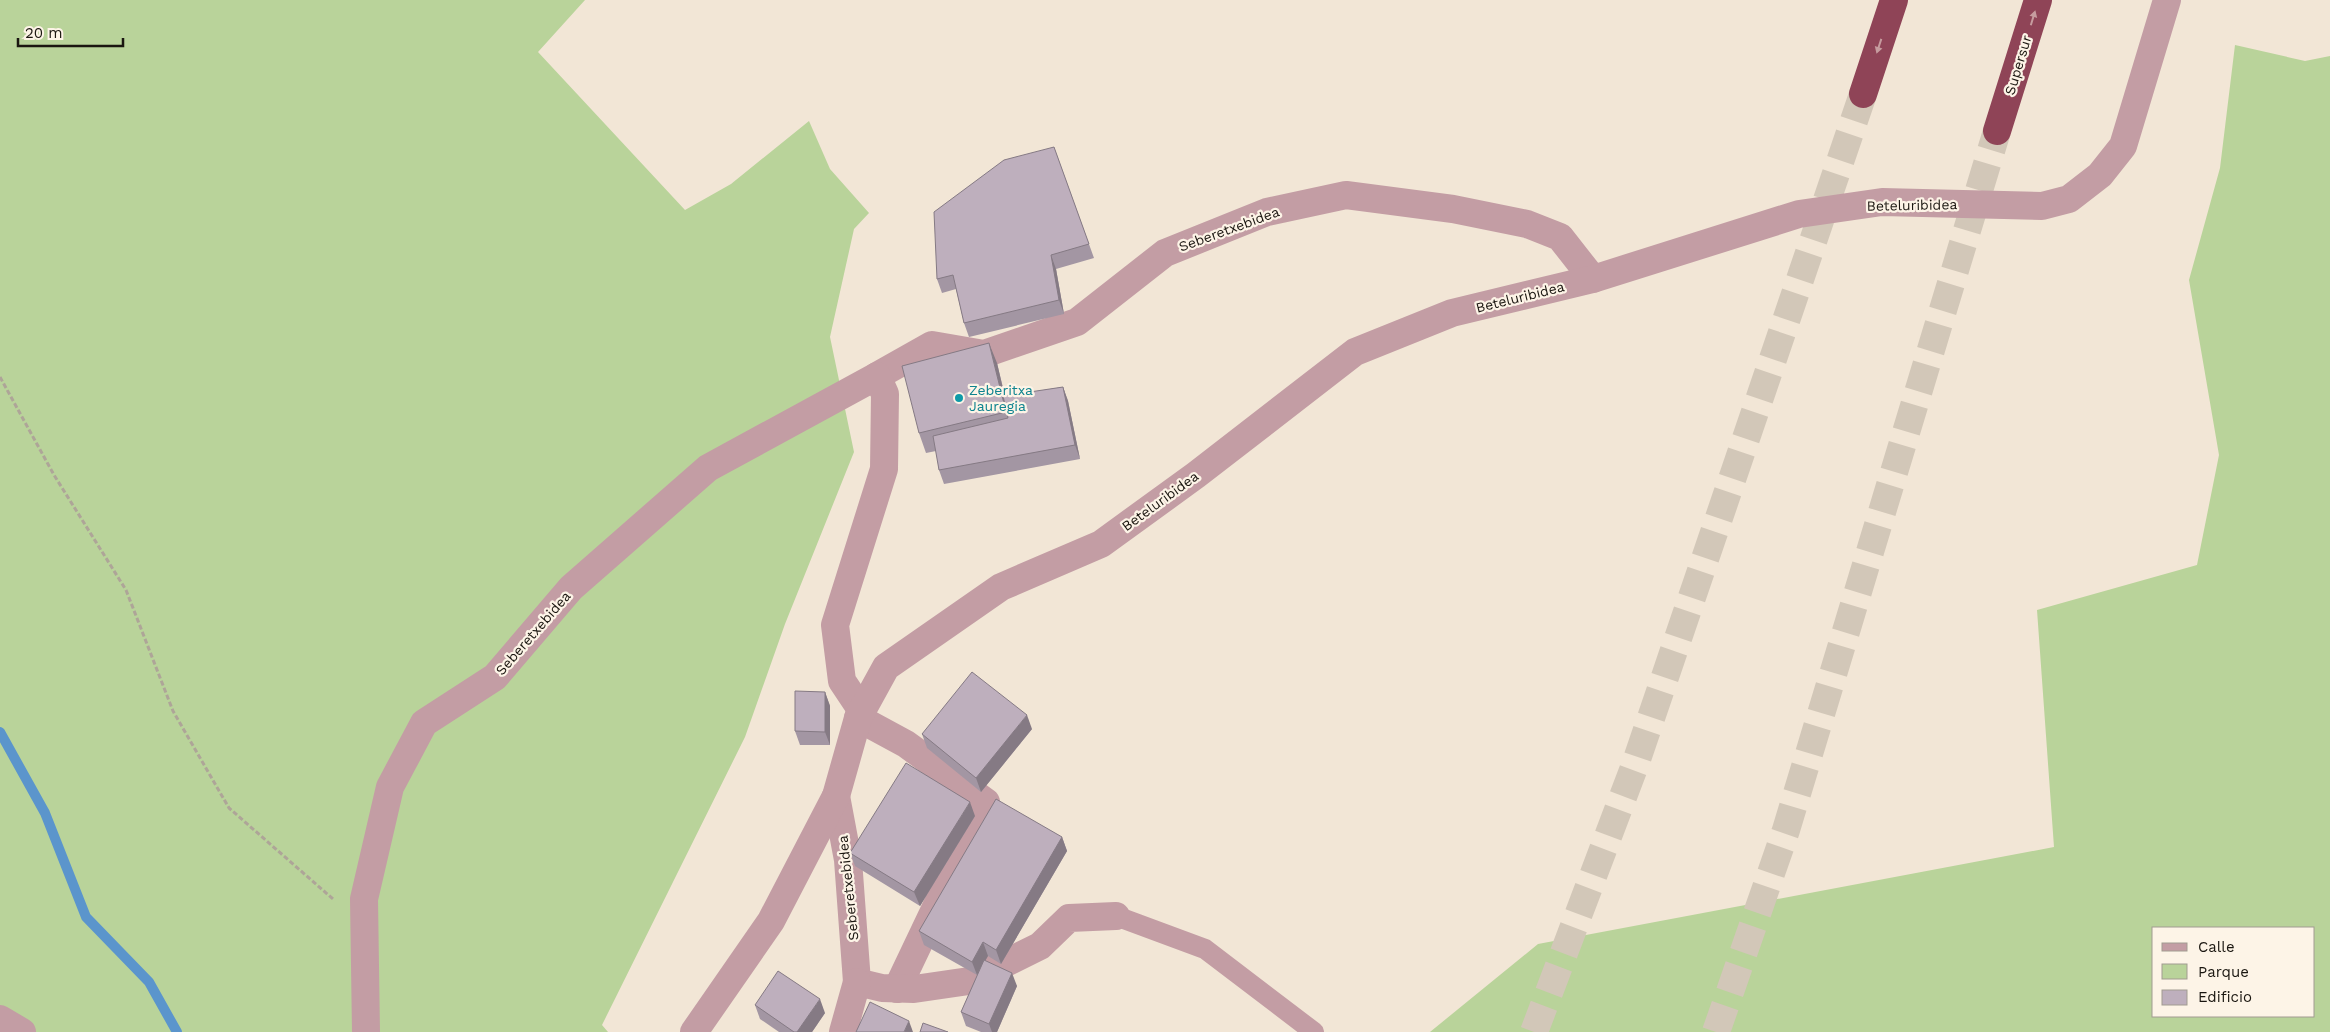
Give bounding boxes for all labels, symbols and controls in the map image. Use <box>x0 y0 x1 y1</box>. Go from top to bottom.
one-way arrow <box>2029 10 2037 25</box>
scale bar <box>18 15 122 47</box>
text: 20 m <box>25 24 63 42</box>
street label: Supersur <box>2001 33 2035 97</box>
one-way arrow <box>1875 39 1882 54</box>
street label: Beteluribidea <box>1867 196 1958 214</box>
street label: Seberetxebidea <box>1177 203 1281 255</box>
street label: Beteluribidea <box>1474 278 1566 316</box>
place label: Zeberitxa Jauregia <box>969 382 1033 414</box>
marker: Zeberitxa Jauregia <box>953 392 965 404</box>
street label: Beteluribidea <box>1119 468 1201 534</box>
street label: Seberetxebidea <box>492 588 574 678</box>
street label: Seberetxebidea <box>835 835 861 941</box>
legend <box>2152 927 2315 1017</box>
text: Calle <box>2198 938 2235 956</box>
text: Parque <box>2198 963 2249 981</box>
text: Edificio <box>2198 988 2252 1006</box>

